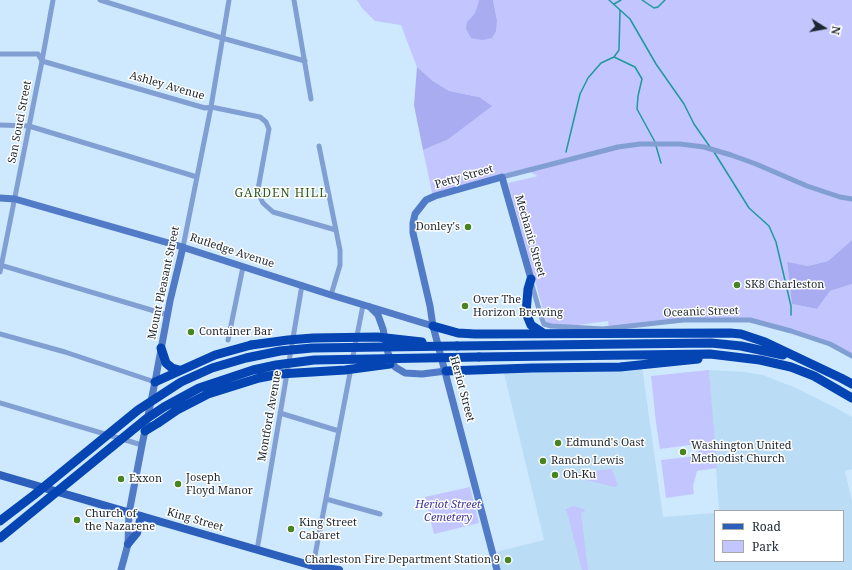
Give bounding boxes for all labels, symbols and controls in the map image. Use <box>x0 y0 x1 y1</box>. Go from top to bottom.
north arrow <box>804 8 844 48</box>
text: N <box>828 25 844 36</box>
street label: Ashley Avenue <box>128 69 206 103</box>
street label: San Souci Street <box>6 80 34 164</box>
street label: Petty Street <box>433 162 495 192</box>
district label: GARDEN HILL <box>234 187 328 201</box>
street label: Mechanic Street <box>512 194 548 278</box>
place label: Donley's <box>416 220 460 234</box>
marker: Donley's <box>463 222 473 232</box>
street label: Mount Pleasant Street <box>146 225 182 341</box>
street label: Rutledge Avenue <box>188 231 276 271</box>
place label: SK8 Charleston <box>745 278 824 292</box>
marker: SK8 Charleston <box>732 280 742 290</box>
place label: Over The Horizon Brewing <box>473 293 563 319</box>
marker: Over The Horizon Brewing <box>460 301 470 311</box>
street label: Oceanic Street <box>663 304 739 320</box>
place label: Container Bar <box>199 325 272 339</box>
marker: Container Bar <box>186 327 196 337</box>
street label: Heriot Street <box>447 355 477 423</box>
street label: Montford Avenue <box>255 369 285 463</box>
place label: Edmund's Oast <box>566 436 644 450</box>
marker: Edmund's Oast <box>553 438 563 448</box>
place label: Washington United Methodist Church <box>691 439 792 465</box>
marker: Washington United Methodist Church <box>678 447 688 457</box>
place label: Rancho Lewis <box>551 454 624 468</box>
marker: Rancho Lewis <box>538 456 548 466</box>
place label: Oh-Ku <box>563 468 596 482</box>
marker: Oh-Ku <box>550 470 560 480</box>
place label: Joseph Floyd Manor <box>186 471 253 497</box>
place label: Exxon <box>129 472 162 486</box>
marker: Exxon <box>116 474 126 484</box>
marker: Joseph Floyd Manor <box>173 479 183 489</box>
park label: Heriot Street Cemetery <box>415 498 481 524</box>
street label: King Street <box>165 506 225 534</box>
place label: Church of the Nazarene <box>85 507 155 533</box>
legend <box>714 510 844 562</box>
marker: Church of the Nazarene <box>72 515 82 525</box>
place label: King Street Cabaret <box>299 516 357 542</box>
text: Road <box>752 518 781 535</box>
marker: King Street Cabaret <box>286 524 296 534</box>
text: Park <box>752 538 779 555</box>
place label: Charleston Fire Department Station 9 <box>305 553 500 567</box>
marker: Charleston Fire Department Station 9 <box>503 555 513 565</box>

